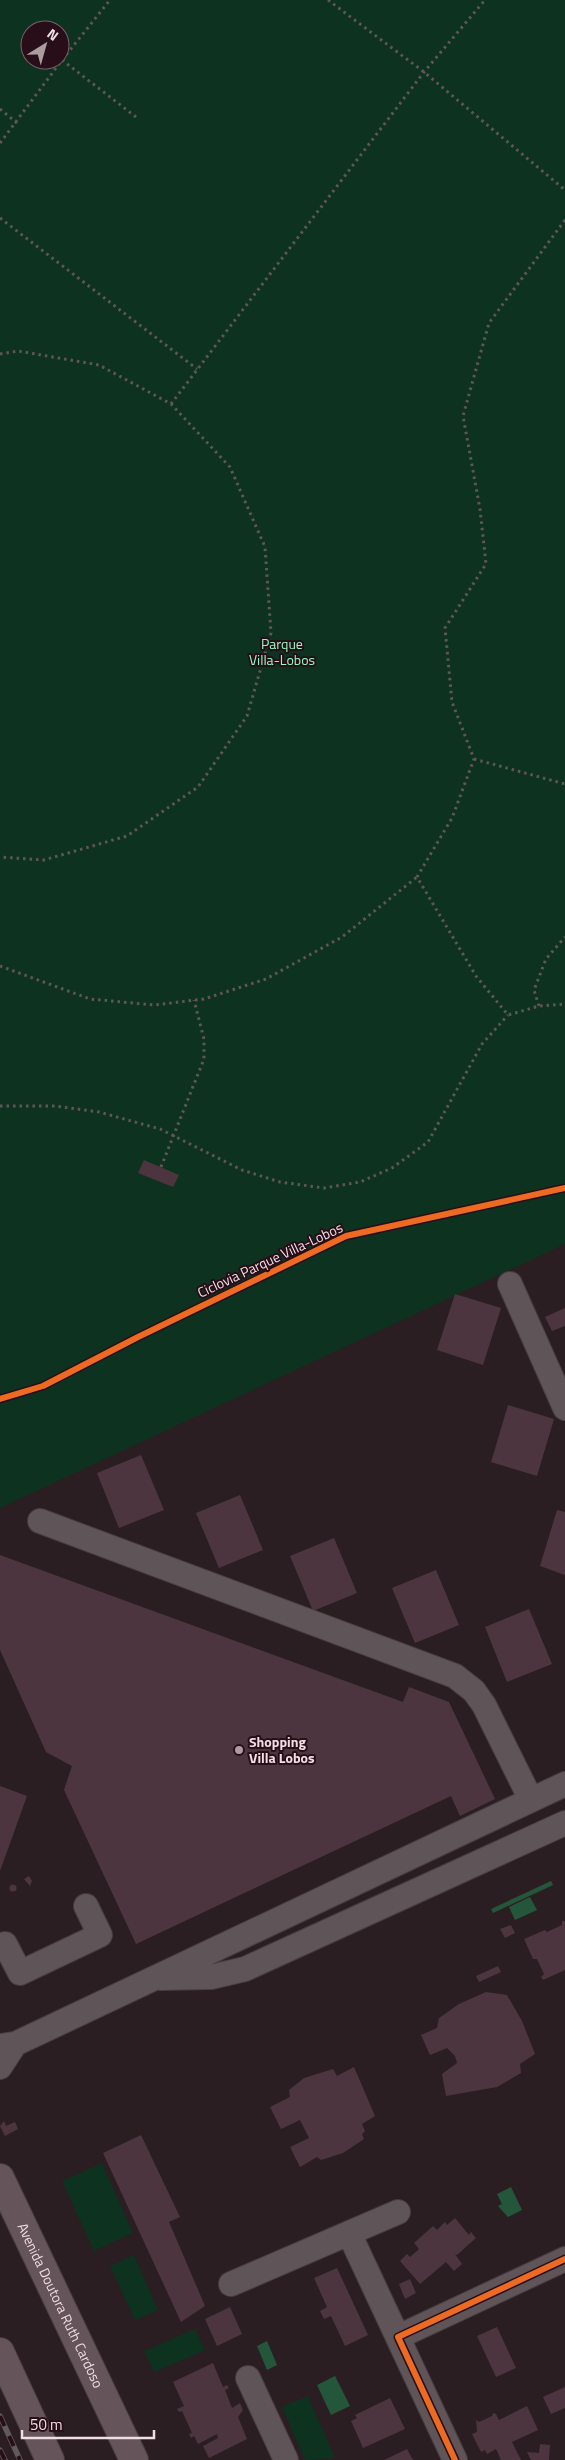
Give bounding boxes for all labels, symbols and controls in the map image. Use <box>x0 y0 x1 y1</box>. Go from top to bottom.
north arrow <box>20 20 70 70</box>
text: N <box>43 23 63 46</box>
park label: Parque Villa-Lobos <box>249 633 315 670</box>
street label: Ciclovia Parque Villa-Lobos <box>194 1217 346 1302</box>
place label: Shopping Villa Lobos <box>249 1731 315 1768</box>
marker: Shopping Villa Lobos <box>233 1744 245 1756</box>
street label: Avenida Doutora Ruth Cardoso <box>13 2219 109 2391</box>
scale bar <box>22 2408 155 2440</box>
text: 50 m <box>30 2413 63 2436</box>

